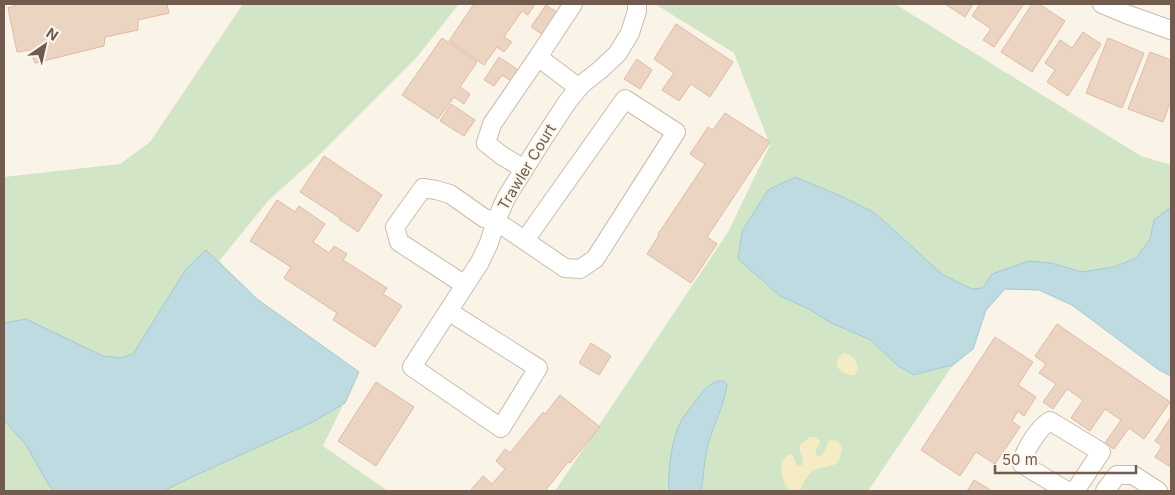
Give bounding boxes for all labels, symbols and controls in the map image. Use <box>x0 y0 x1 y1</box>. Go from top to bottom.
north arrow <box>20 20 70 70</box>
text: N <box>43 24 62 44</box>
street label: Trawler Court <box>493 120 560 213</box>
scale bar <box>995 442 1136 474</box>
text: 50 m <box>1002 450 1038 469</box>

